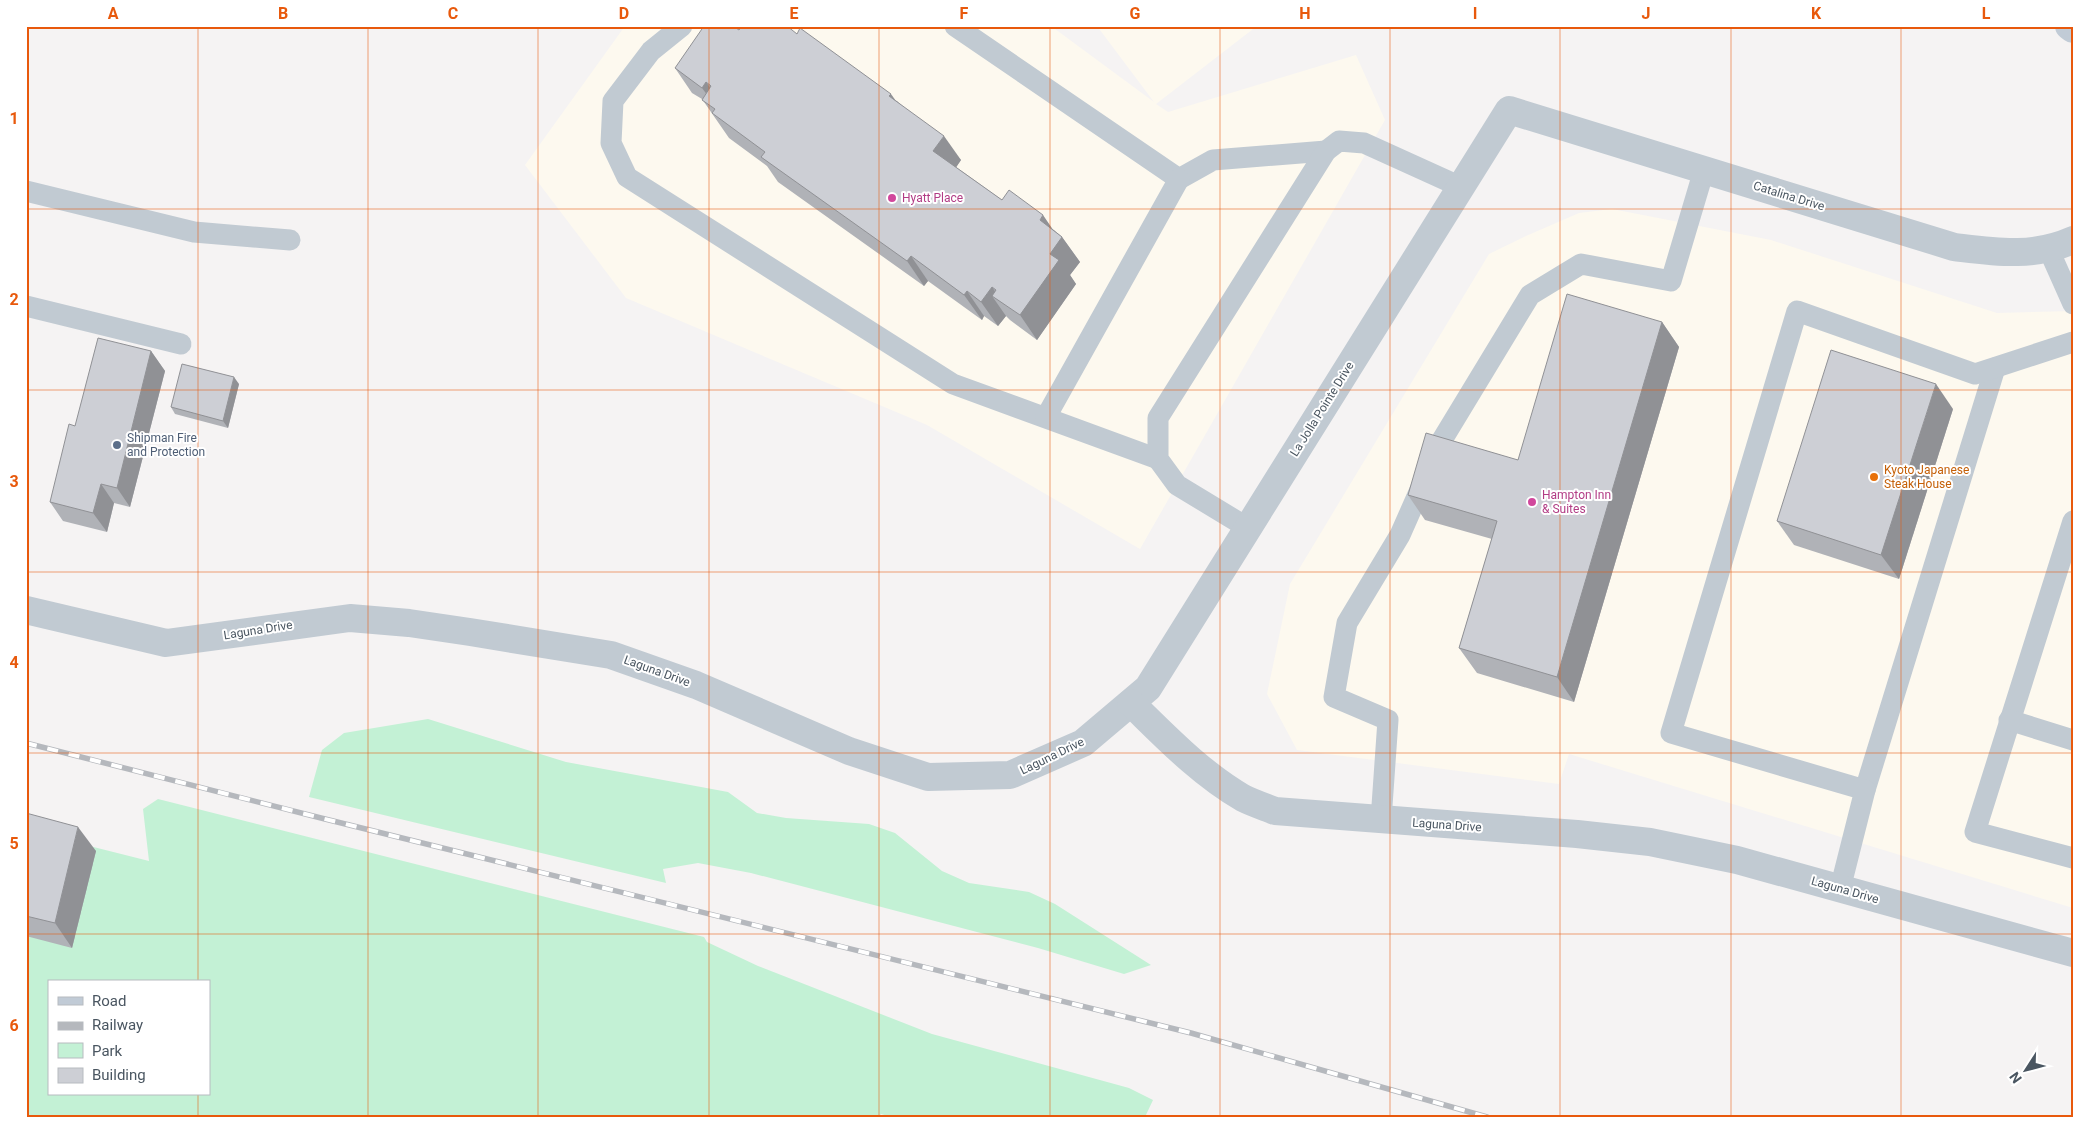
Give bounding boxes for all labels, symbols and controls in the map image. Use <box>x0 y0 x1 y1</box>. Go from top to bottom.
text: A <box>108 4 119 23</box>
text: B <box>278 4 288 23</box>
text: C <box>448 4 458 23</box>
text: D <box>619 4 629 23</box>
text: E <box>790 4 799 23</box>
text: F <box>960 4 969 23</box>
text: G <box>1130 4 1141 23</box>
text: H <box>1299 4 1311 23</box>
text: I <box>1473 4 1477 23</box>
text: J <box>1642 4 1650 23</box>
text: K <box>1811 4 1822 23</box>
text: L <box>1982 4 1991 23</box>
text: 1 <box>9 109 19 128</box>
street label: Catalina Drive <box>1752 179 1826 213</box>
place label: Hyatt Place <box>902 191 963 205</box>
marker: Hyatt Place <box>886 192 898 204</box>
text: 2 <box>9 290 19 309</box>
street label: La Jolla Pointe Drive <box>1287 359 1357 459</box>
place label: Shipman Fire and Protection <box>127 431 205 459</box>
marker: Shipman Fire and Protection <box>111 439 123 451</box>
place label: Kyoto Japanese Steak House <box>1884 463 1969 491</box>
marker: Kyoto Japanese Steak House <box>1868 471 1880 483</box>
text: 3 <box>9 472 19 491</box>
place label: Hampton Inn & Suites <box>1542 488 1611 516</box>
marker: Hampton Inn & Suites <box>1526 496 1538 508</box>
street label: Laguna Drive <box>223 618 293 642</box>
text: 4 <box>9 653 19 672</box>
street label: Laguna Drive <box>622 653 692 689</box>
street label: Laguna Drive <box>1018 734 1086 778</box>
street label: Laguna Drive <box>1412 816 1482 834</box>
text: 5 <box>9 834 19 853</box>
street label: Laguna Drive <box>1810 874 1880 906</box>
legend <box>48 980 210 1096</box>
text: Road <box>92 992 126 1010</box>
text: 6 <box>9 1016 19 1035</box>
text: Railway <box>92 1016 143 1034</box>
text: Park <box>92 1042 123 1060</box>
north arrow <box>2002 1046 2052 1096</box>
text: Building <box>92 1066 146 1084</box>
text: N <box>2006 1069 2025 1086</box>

